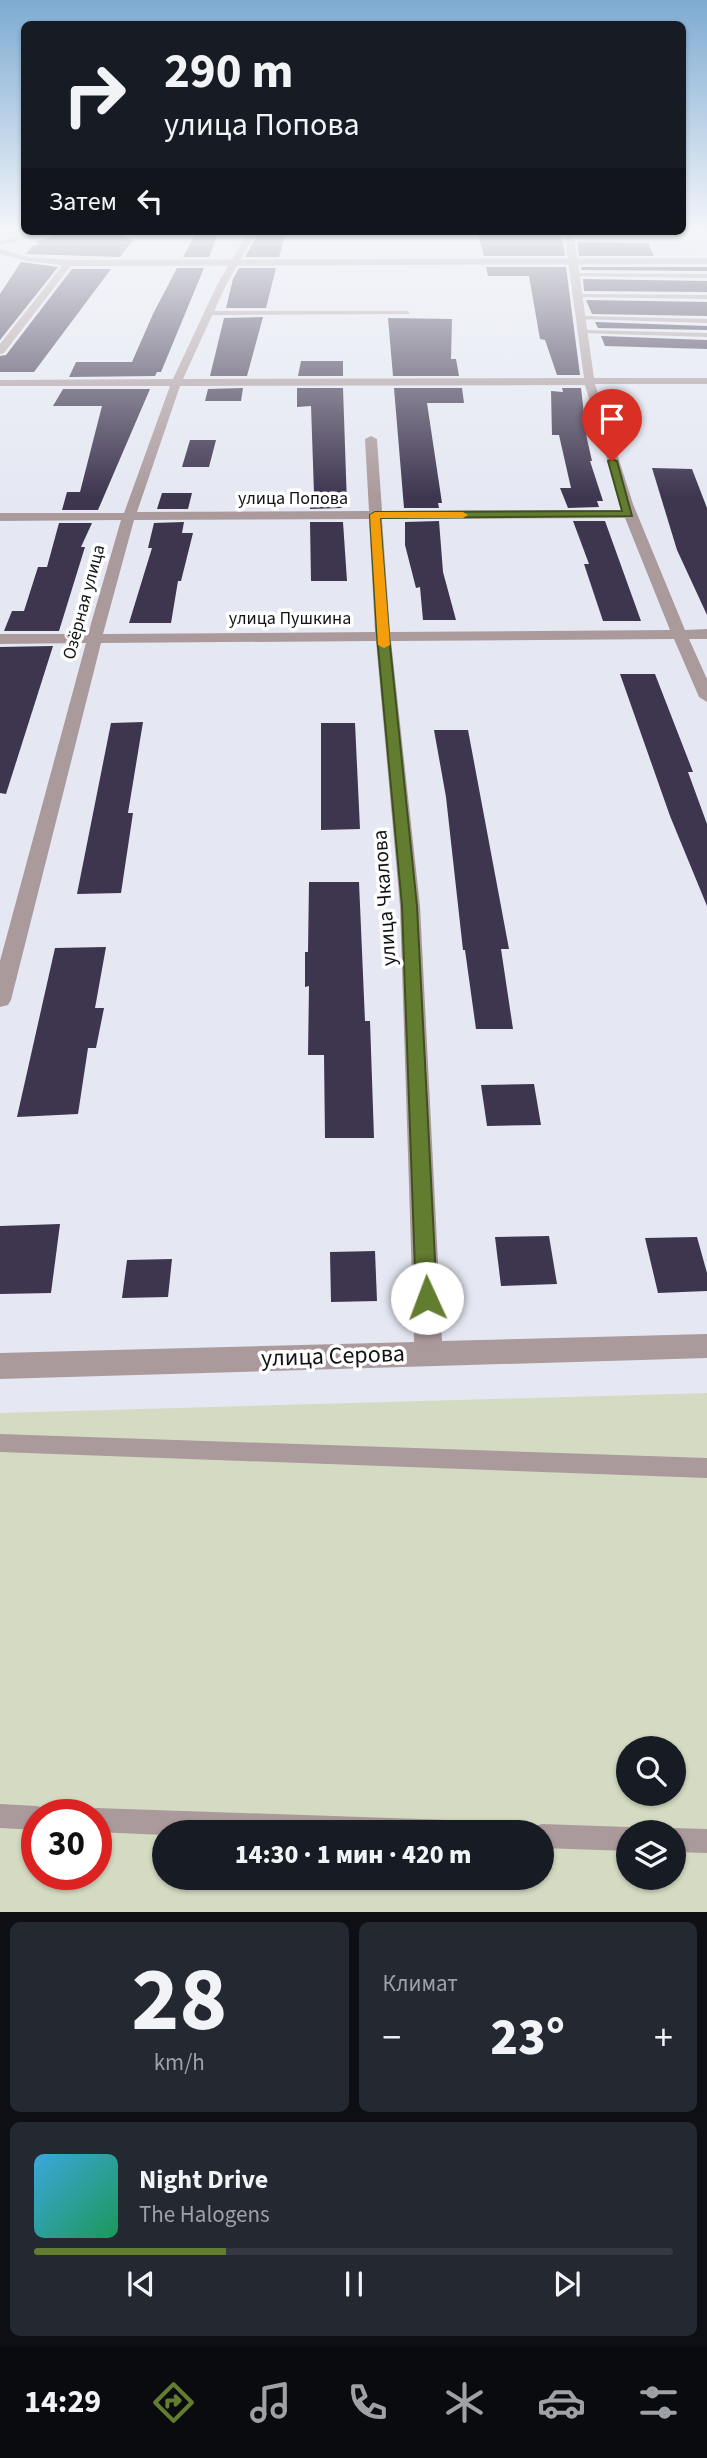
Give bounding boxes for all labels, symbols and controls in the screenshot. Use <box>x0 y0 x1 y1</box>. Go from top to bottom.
text: 290 m <box>164 37 293 107</box>
icon: right <box>49 49 140 140</box>
text: улица Попова <box>164 102 360 148</box>
icon: left <box>131 182 169 220</box>
text: Затем <box>49 183 117 220</box>
pin <box>582 389 642 461</box>
icon: arrive <box>593 400 631 438</box>
street label: улица Попова <box>238 486 348 511</box>
street label: Озёрная улица <box>57 542 111 662</box>
street label: улица Пушкина <box>229 606 351 631</box>
street label: улица Чкалова <box>364 829 404 967</box>
position arrow <box>390 1261 464 1335</box>
street label: улица Серова <box>260 1336 406 1376</box>
map controls <box>616 1736 686 1890</box>
button: search <box>616 1736 686 1806</box>
speed limit sign: 30 <box>21 1799 112 1890</box>
button: layers <box>616 1820 686 1890</box>
text: 14:30 · 1 мин · 420 m <box>235 1836 471 1873</box>
text: 28 <box>131 1936 227 2065</box>
text: Климат <box>383 1967 458 2000</box>
text: 23° <box>490 2001 565 2075</box>
text: − <box>383 2011 401 2065</box>
text: + <box>654 2011 673 2065</box>
text: km/h <box>154 2046 205 2079</box>
text: Night Drive <box>139 2161 268 2198</box>
text: The Halogens <box>139 2198 270 2231</box>
icon: previous <box>122 2265 160 2303</box>
icon: pause <box>335 2265 373 2303</box>
icon: next <box>548 2265 586 2303</box>
icon: directions <box>149 2378 198 2427</box>
icon: music <box>246 2378 295 2427</box>
icon: phone <box>343 2378 392 2427</box>
icon: climate <box>440 2378 489 2427</box>
icon: car <box>537 2378 586 2427</box>
icon: filters <box>634 2378 683 2427</box>
text: 14:29 <box>24 2379 101 2425</box>

